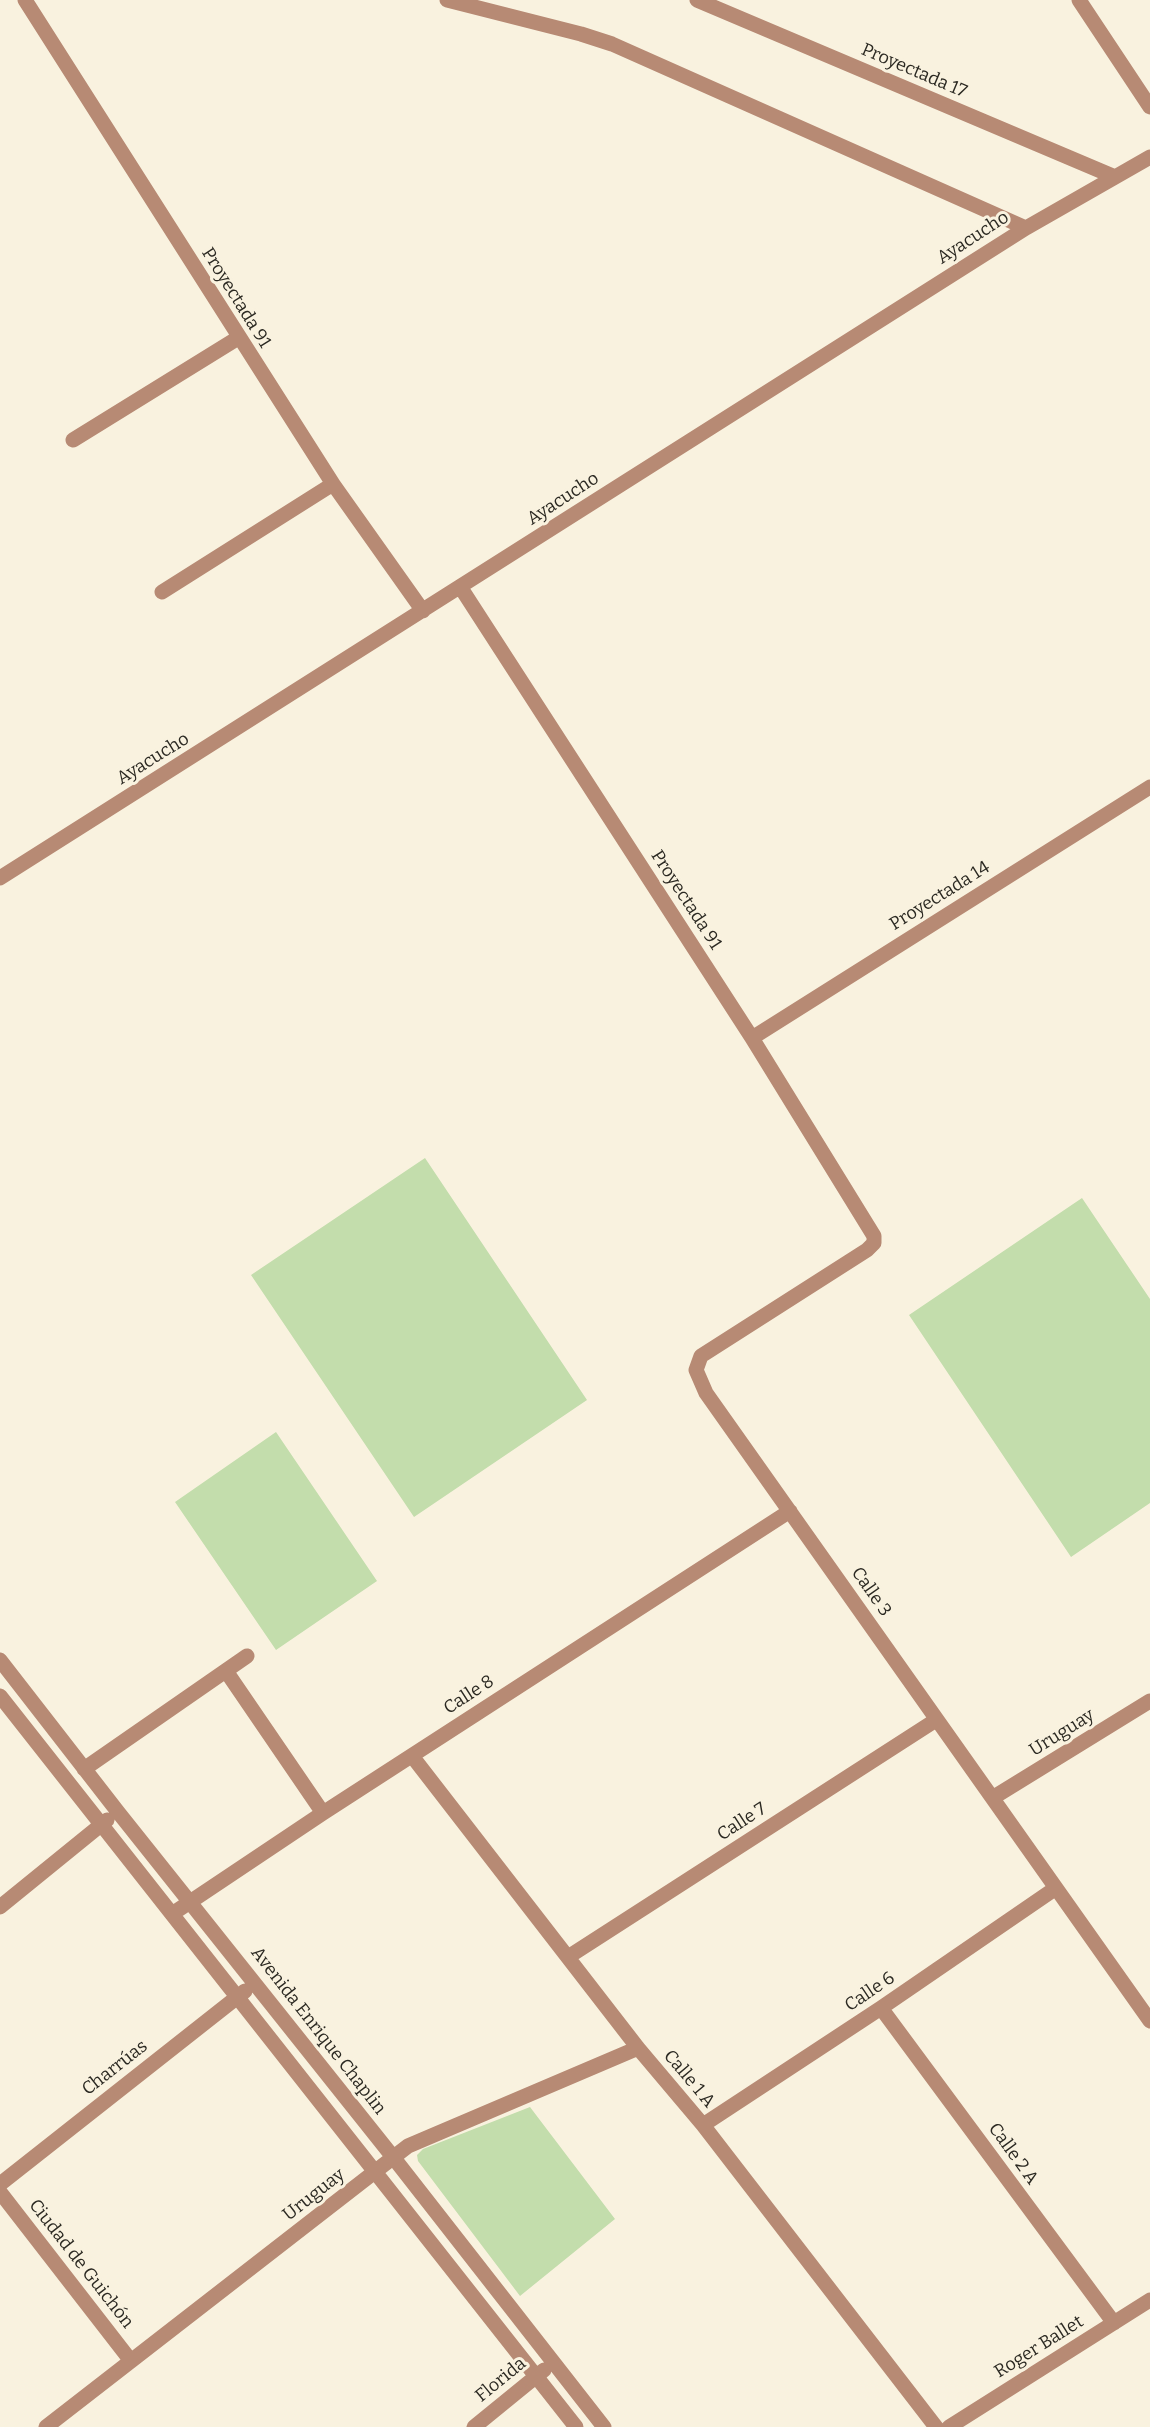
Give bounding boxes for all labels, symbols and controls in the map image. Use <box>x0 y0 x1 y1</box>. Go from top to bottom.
street label: Proyectada 17 <box>858 39 970 103</box>
street label: Ayacucho <box>933 207 1013 269</box>
street label: Proyectada 91 <box>197 244 275 352</box>
street label: Ayacucho <box>523 468 603 530</box>
street label: Ayacucho <box>113 728 193 790</box>
street label: Proyectada 91 <box>646 846 726 954</box>
street label: Proyectada 14 <box>886 857 994 935</box>
street label: Calle 3 <box>846 1563 896 1621</box>
street label: Calle 8 <box>440 1671 498 1719</box>
street label: Uruguay <box>1026 1705 1098 1761</box>
street label: Calle 7 <box>714 1798 770 1846</box>
street label: Avenida Enrique Chaplin <box>246 1943 390 2119</box>
street label: Calle 6 <box>841 1968 899 2016</box>
street label: Charrúas <box>78 2036 152 2100</box>
street label: Calle 1 A <box>659 2046 719 2112</box>
street label: Calle 2 A <box>983 2119 1043 2189</box>
street label: Uruguay <box>279 2164 349 2226</box>
street label: Ciudad de Guichón <box>24 2195 138 2333</box>
street label: Roger Ballet <box>991 2311 1087 2383</box>
street label: Florida <box>471 2353 531 2407</box>

